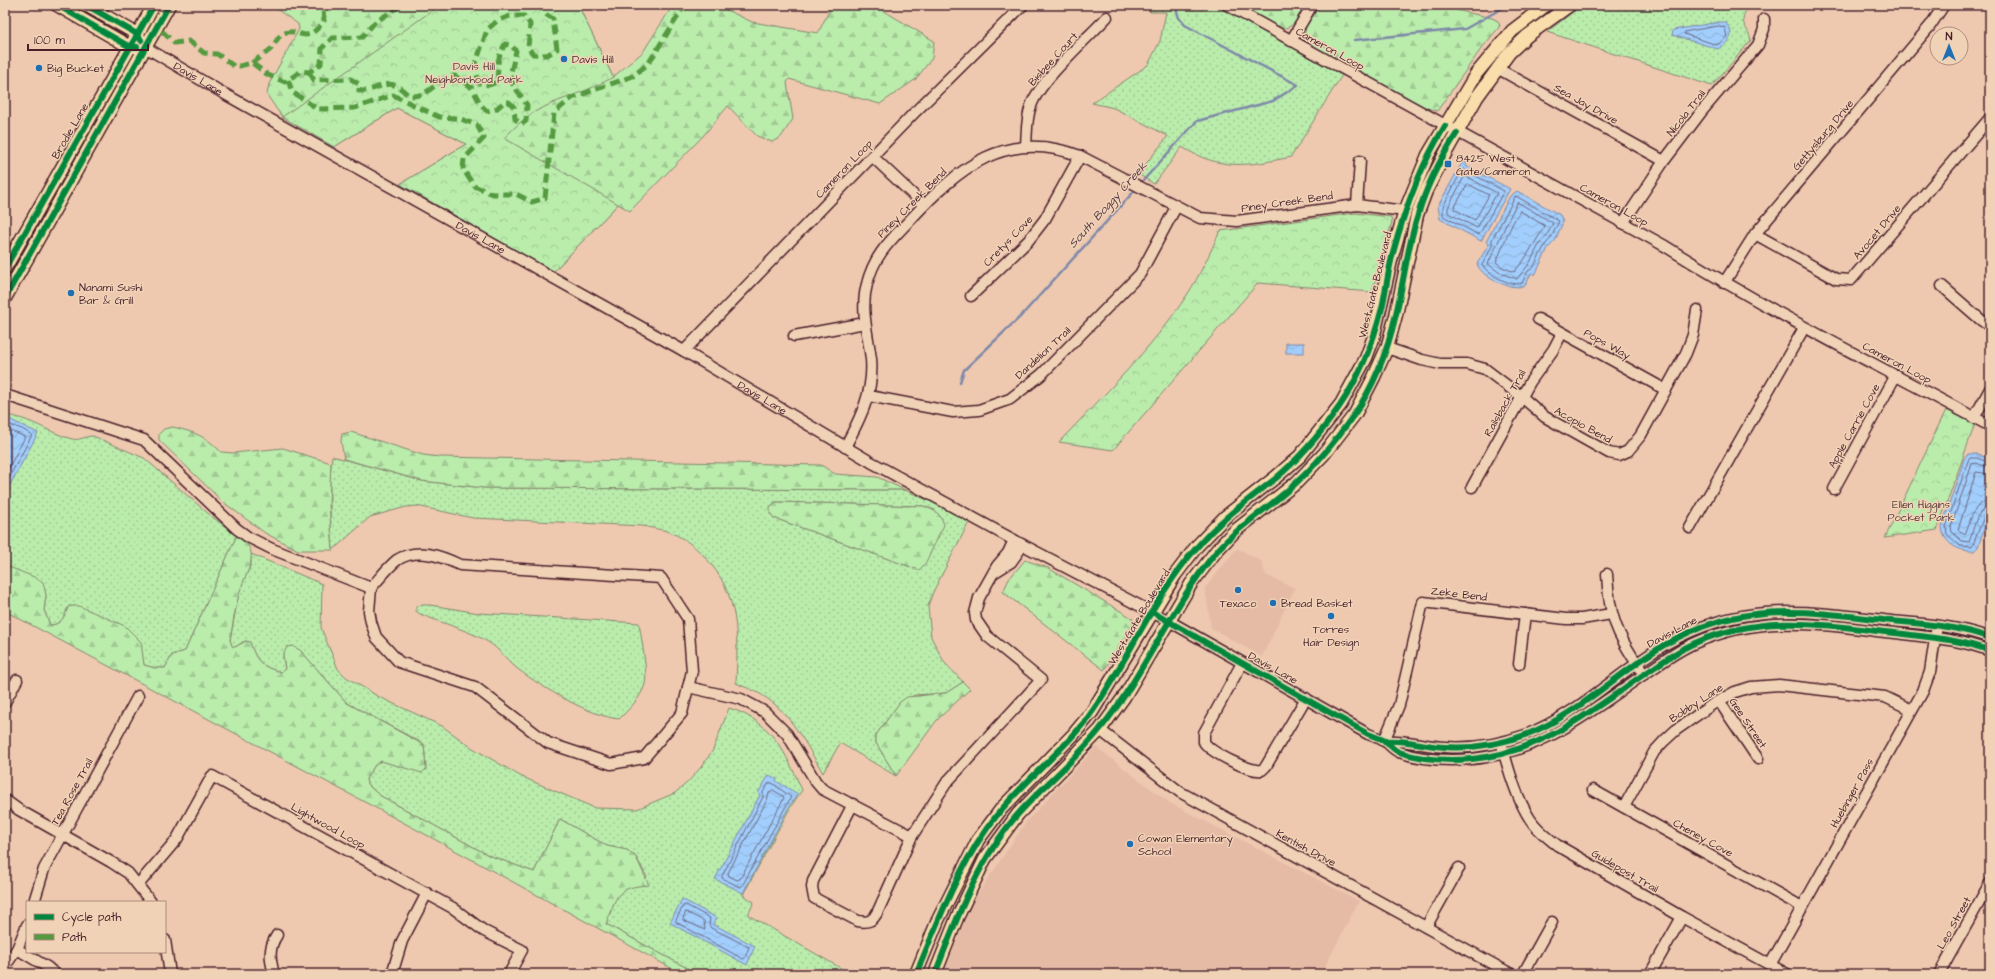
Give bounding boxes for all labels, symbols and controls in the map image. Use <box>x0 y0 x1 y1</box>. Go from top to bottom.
street label: Cameron Loop <box>1293 24 1367 74</box>
scale bar <box>28 26 148 52</box>
north arrow <box>1929 26 1969 66</box>
street label: Bisbee Court <box>1025 28 1082 89</box>
text: N <box>1946 29 1953 44</box>
text: 100 m <box>34 32 65 49</box>
place label: Davis Hill <box>572 52 614 67</box>
marker: Davis Hill <box>559 54 569 64</box>
street label: Davis Lane <box>171 58 226 99</box>
park label: Davis Hill Neighborhood Park <box>425 59 523 88</box>
place label: Big Bucket <box>47 61 105 77</box>
marker: Big Bucket <box>34 63 44 73</box>
street label: Sea Jay Drive <box>1551 80 1621 129</box>
street label: Nicola Trail <box>1663 86 1709 139</box>
street label: Gettysburg Drive <box>1789 96 1858 174</box>
street label: Brodie Lane <box>48 100 92 162</box>
street label: Cameron Loop <box>812 136 876 202</box>
place label: 8425 West Gate/Cameron <box>1456 151 1531 179</box>
water label: South Boggy Creek <box>1065 158 1153 252</box>
marker: 8425 West Gate/Cameron <box>1443 159 1453 169</box>
street label: Piney Creek Bend <box>874 165 951 242</box>
street label: Cameron Loop <box>1577 180 1651 230</box>
street label: Piney Creek Bend <box>1240 188 1334 217</box>
street label: Avocet Drive <box>1850 201 1904 263</box>
street label: Cretys Cove <box>980 212 1037 271</box>
street label: Davis Lane <box>453 217 508 257</box>
street label: West Gate Boulevard <box>1355 230 1396 340</box>
place label: Nanami Sushi Bar & Grill <box>79 280 143 308</box>
marker: Nanami Sushi Bar & Grill <box>66 288 76 298</box>
street label: Dandelion Trail <box>1012 323 1074 383</box>
street label: Pops Way <box>1580 325 1633 364</box>
street label: Cameron Loop <box>1860 338 1934 388</box>
street label: Railsback Trail <box>1480 367 1530 439</box>
street label: Davis Lane <box>735 377 790 418</box>
street label: Apple Carrie Cove <box>1825 381 1884 471</box>
street label: Acopio Bend <box>1552 403 1615 447</box>
park label: Ellen Higgins Pocket Park <box>1887 497 1955 525</box>
street label: West Gate Boulevard <box>1105 566 1174 668</box>
street label: Zeke Bend <box>1430 583 1488 605</box>
marker: Texaco <box>1233 585 1243 595</box>
place label: Texaco <box>1220 596 1257 611</box>
place label: Bread Basket <box>1281 596 1353 611</box>
marker: Bread Basket <box>1268 598 1278 608</box>
marker: Torres Hair Design <box>1326 611 1336 621</box>
street label: Davis Lane <box>1644 613 1700 651</box>
place label: Torres Hair Design <box>1303 622 1359 651</box>
street label: Davis Lane <box>1245 648 1301 688</box>
street label: Bobby Lane <box>1666 680 1726 727</box>
street label: Gee Street <box>1726 695 1771 752</box>
street label: Tea Rose Trail <box>47 755 97 828</box>
street label: Huebinger Pass <box>1827 755 1878 831</box>
street label: Lightwood Loop <box>288 799 368 853</box>
street label: Cheney Cove <box>1670 815 1736 862</box>
street label: Kentish Drive <box>1273 826 1339 870</box>
place label: Cowan Elementary School <box>1138 831 1233 859</box>
marker: Cowan Elementary School <box>1125 839 1135 849</box>
street label: Guidepost Trail <box>1589 846 1661 896</box>
street label: Leo Street <box>1933 893 1975 952</box>
legend <box>26 901 166 953</box>
text: Cycle path <box>62 909 121 927</box>
text: Path <box>62 929 87 946</box>

